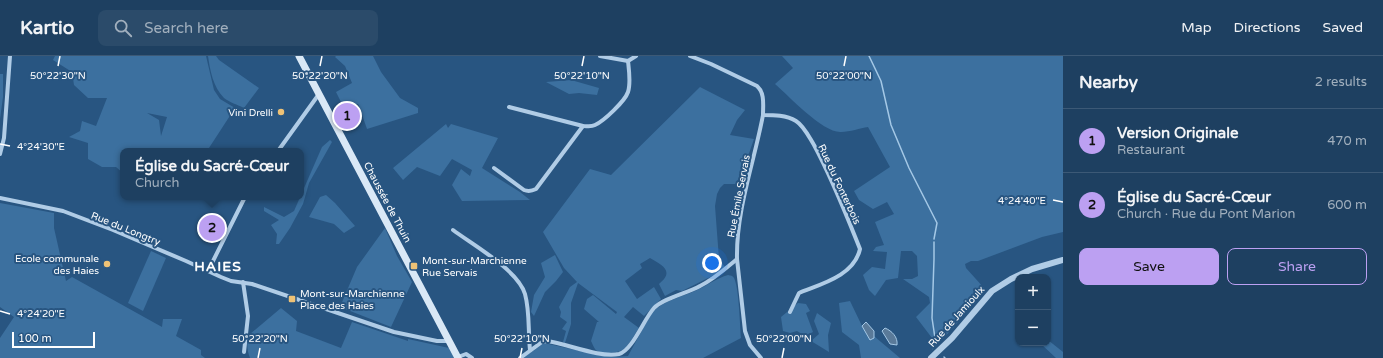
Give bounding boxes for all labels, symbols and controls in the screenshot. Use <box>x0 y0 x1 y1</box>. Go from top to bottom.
search box <box>98 10 378 46</box>
text: Kartio <box>20 17 74 39</box>
icon: search <box>112 17 134 39</box>
text: Search here <box>144 19 229 37</box>
text: Map <box>1181 19 1212 36</box>
text: Directions <box>1234 19 1301 36</box>
text: Saved <box>1323 19 1363 36</box>
text: 50°22'30"N <box>30 70 86 82</box>
text: 50°22'20"N <box>292 70 348 82</box>
text: 50°22'10"N <box>554 70 610 82</box>
text: 50°22'00"N <box>816 70 872 82</box>
text: Nearby <box>1079 72 1138 93</box>
text: 2 results <box>1315 74 1367 90</box>
pin: 1 <box>334 101 360 131</box>
place label: Vini Drelli <box>228 107 273 119</box>
marker: Vini Drelli <box>276 107 286 117</box>
text: Version Originale <box>1117 124 1238 142</box>
text: 1 <box>1088 133 1096 149</box>
text: 470 m <box>1327 133 1367 149</box>
text: 4°24'30"E <box>17 141 65 153</box>
street label: Rue du Fonterbois <box>815 142 863 227</box>
text: Restaurant <box>1117 142 1185 158</box>
popup <box>120 148 304 200</box>
street label: Rue Émile Servais <box>725 154 753 239</box>
text: Église du Sacré-Cœur <box>135 157 289 175</box>
street label: Chaussée de Thuin <box>361 160 413 245</box>
text: Church <box>135 175 179 191</box>
text: Église du Sacré-Cœur <box>1117 188 1271 206</box>
text: 4°24'40"E <box>998 195 1046 207</box>
text: 2 <box>1088 197 1096 213</box>
text: 600 m <box>1327 197 1367 213</box>
text: Church · Rue du Pont Marion <box>1117 206 1295 222</box>
street label: Rue du Longtry <box>89 210 163 249</box>
pin: 2 <box>199 213 225 243</box>
button: Save <box>1079 248 1219 285</box>
button: Share <box>1227 248 1367 285</box>
place label: Ecole communale des Haies <box>15 253 99 277</box>
your location <box>702 253 722 273</box>
place label: Mont-sur-Marchienne Rue Servais <box>422 255 527 279</box>
district label: HAIES <box>194 258 242 275</box>
marker: Ecole communale des Haies <box>102 259 112 269</box>
marker: Mont-sur-Marchienne Rue Servais <box>409 261 419 271</box>
map controls <box>1015 274 1051 346</box>
button: + <box>1015 274 1051 310</box>
street label: Rue de Jamioulx <box>926 284 987 350</box>
place label: Mont-sur-Marchienne Place des Haies <box>300 288 405 312</box>
marker: Mont-sur-Marchienne Place des Haies <box>287 294 297 304</box>
text: 4°24'20"E <box>17 308 65 320</box>
button: − <box>1015 310 1051 346</box>
scale bar <box>12 330 95 349</box>
text: 100 m <box>18 332 52 345</box>
text: 50°22'20"N <box>232 333 288 345</box>
text: 50°22'10"N <box>494 333 550 345</box>
text: 50°22'00"N <box>756 333 812 345</box>

